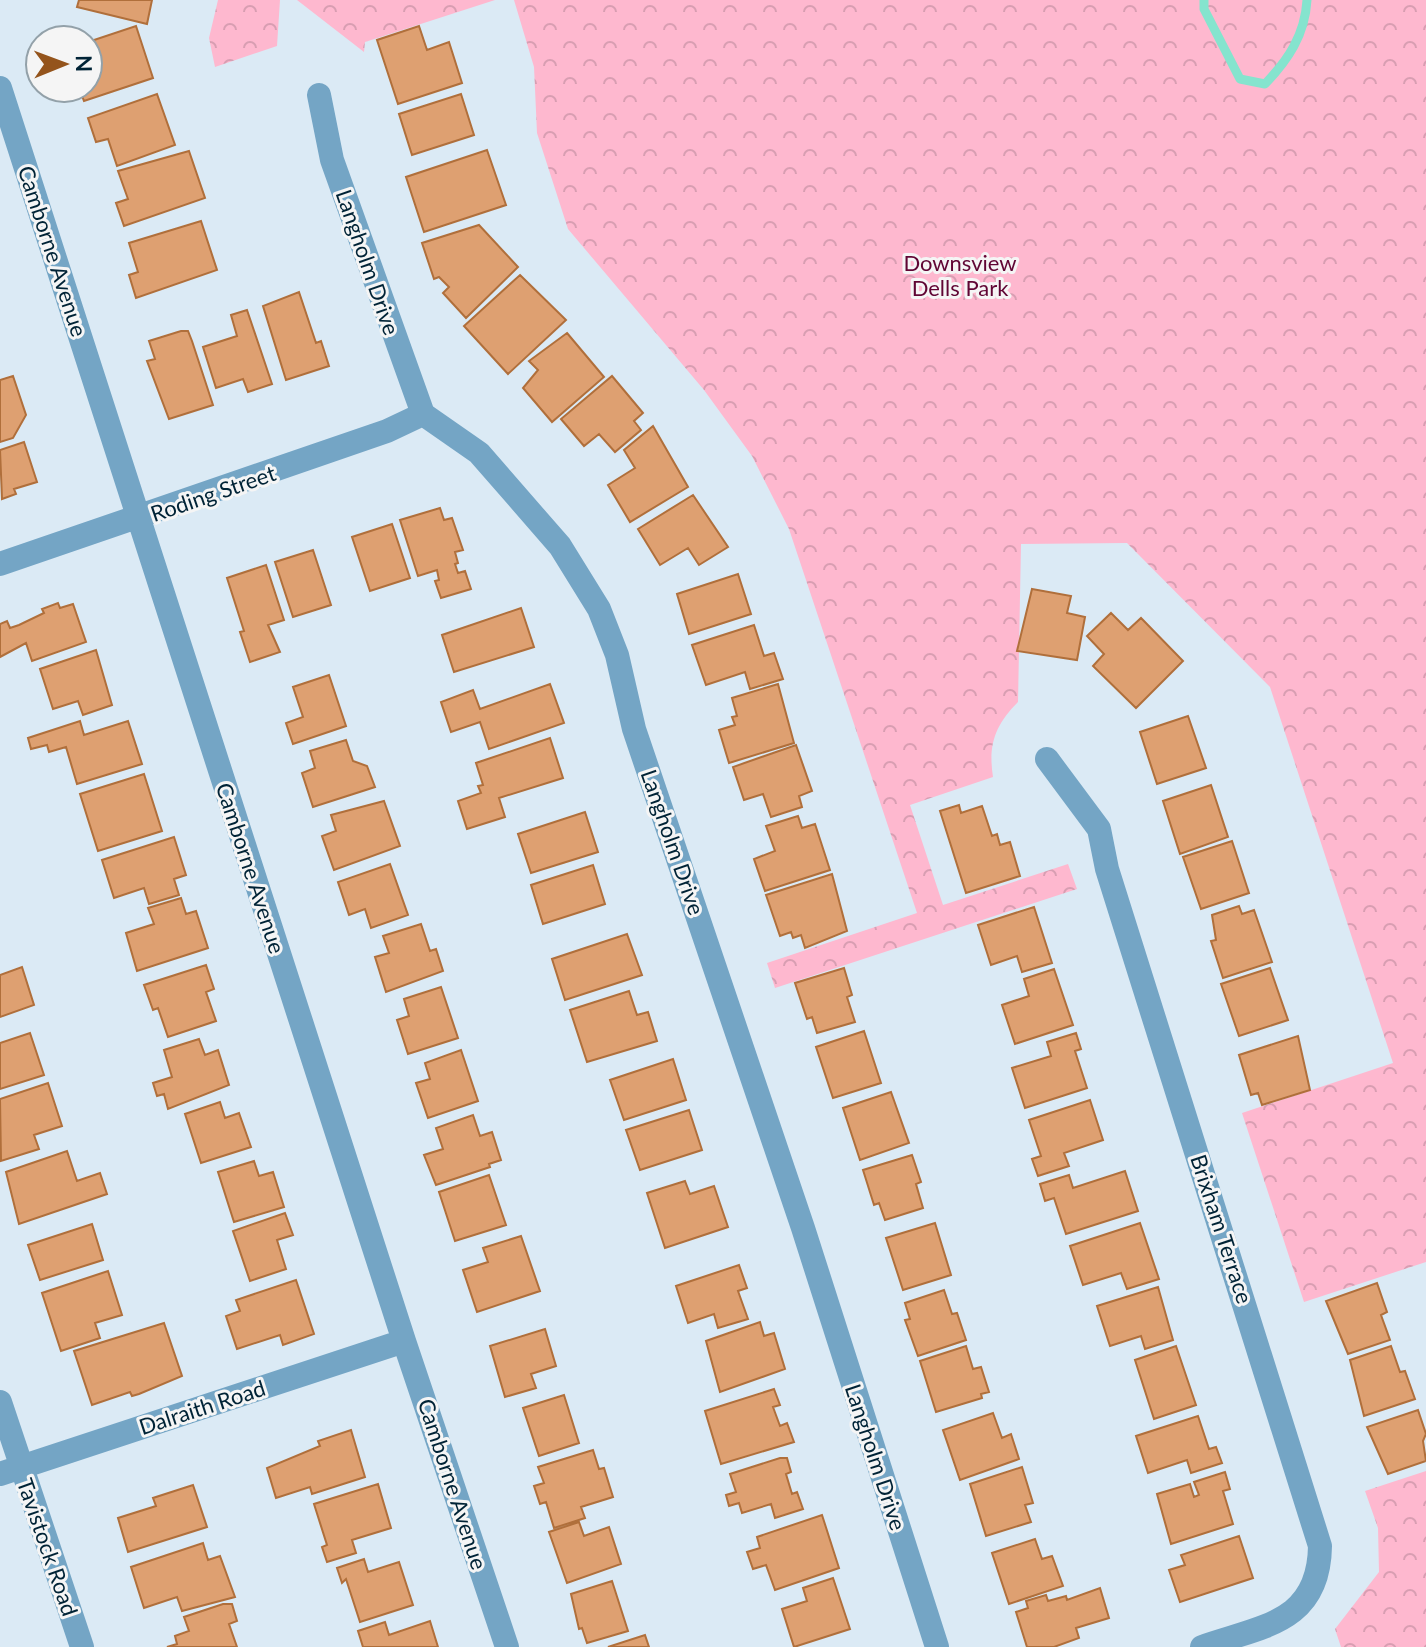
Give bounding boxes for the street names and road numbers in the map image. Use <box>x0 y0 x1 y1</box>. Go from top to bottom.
street label: Camborne Avenue <box>13 162 93 340</box>
street label: Langholm Drive <box>330 186 406 338</box>
street label: Roding Street <box>147 459 279 527</box>
street label: Langholm Drive <box>635 766 711 918</box>
street label: Camborne Avenue <box>211 779 291 957</box>
street label: Brixham Terrace <box>1185 1151 1259 1307</box>
street label: Dalraith Road <box>135 1374 269 1440</box>
street label: Langholm Drive <box>840 1381 912 1533</box>
street label: Camborne Avenue <box>413 1395 493 1573</box>
street label: Tavistock Road <box>12 1475 84 1619</box>

